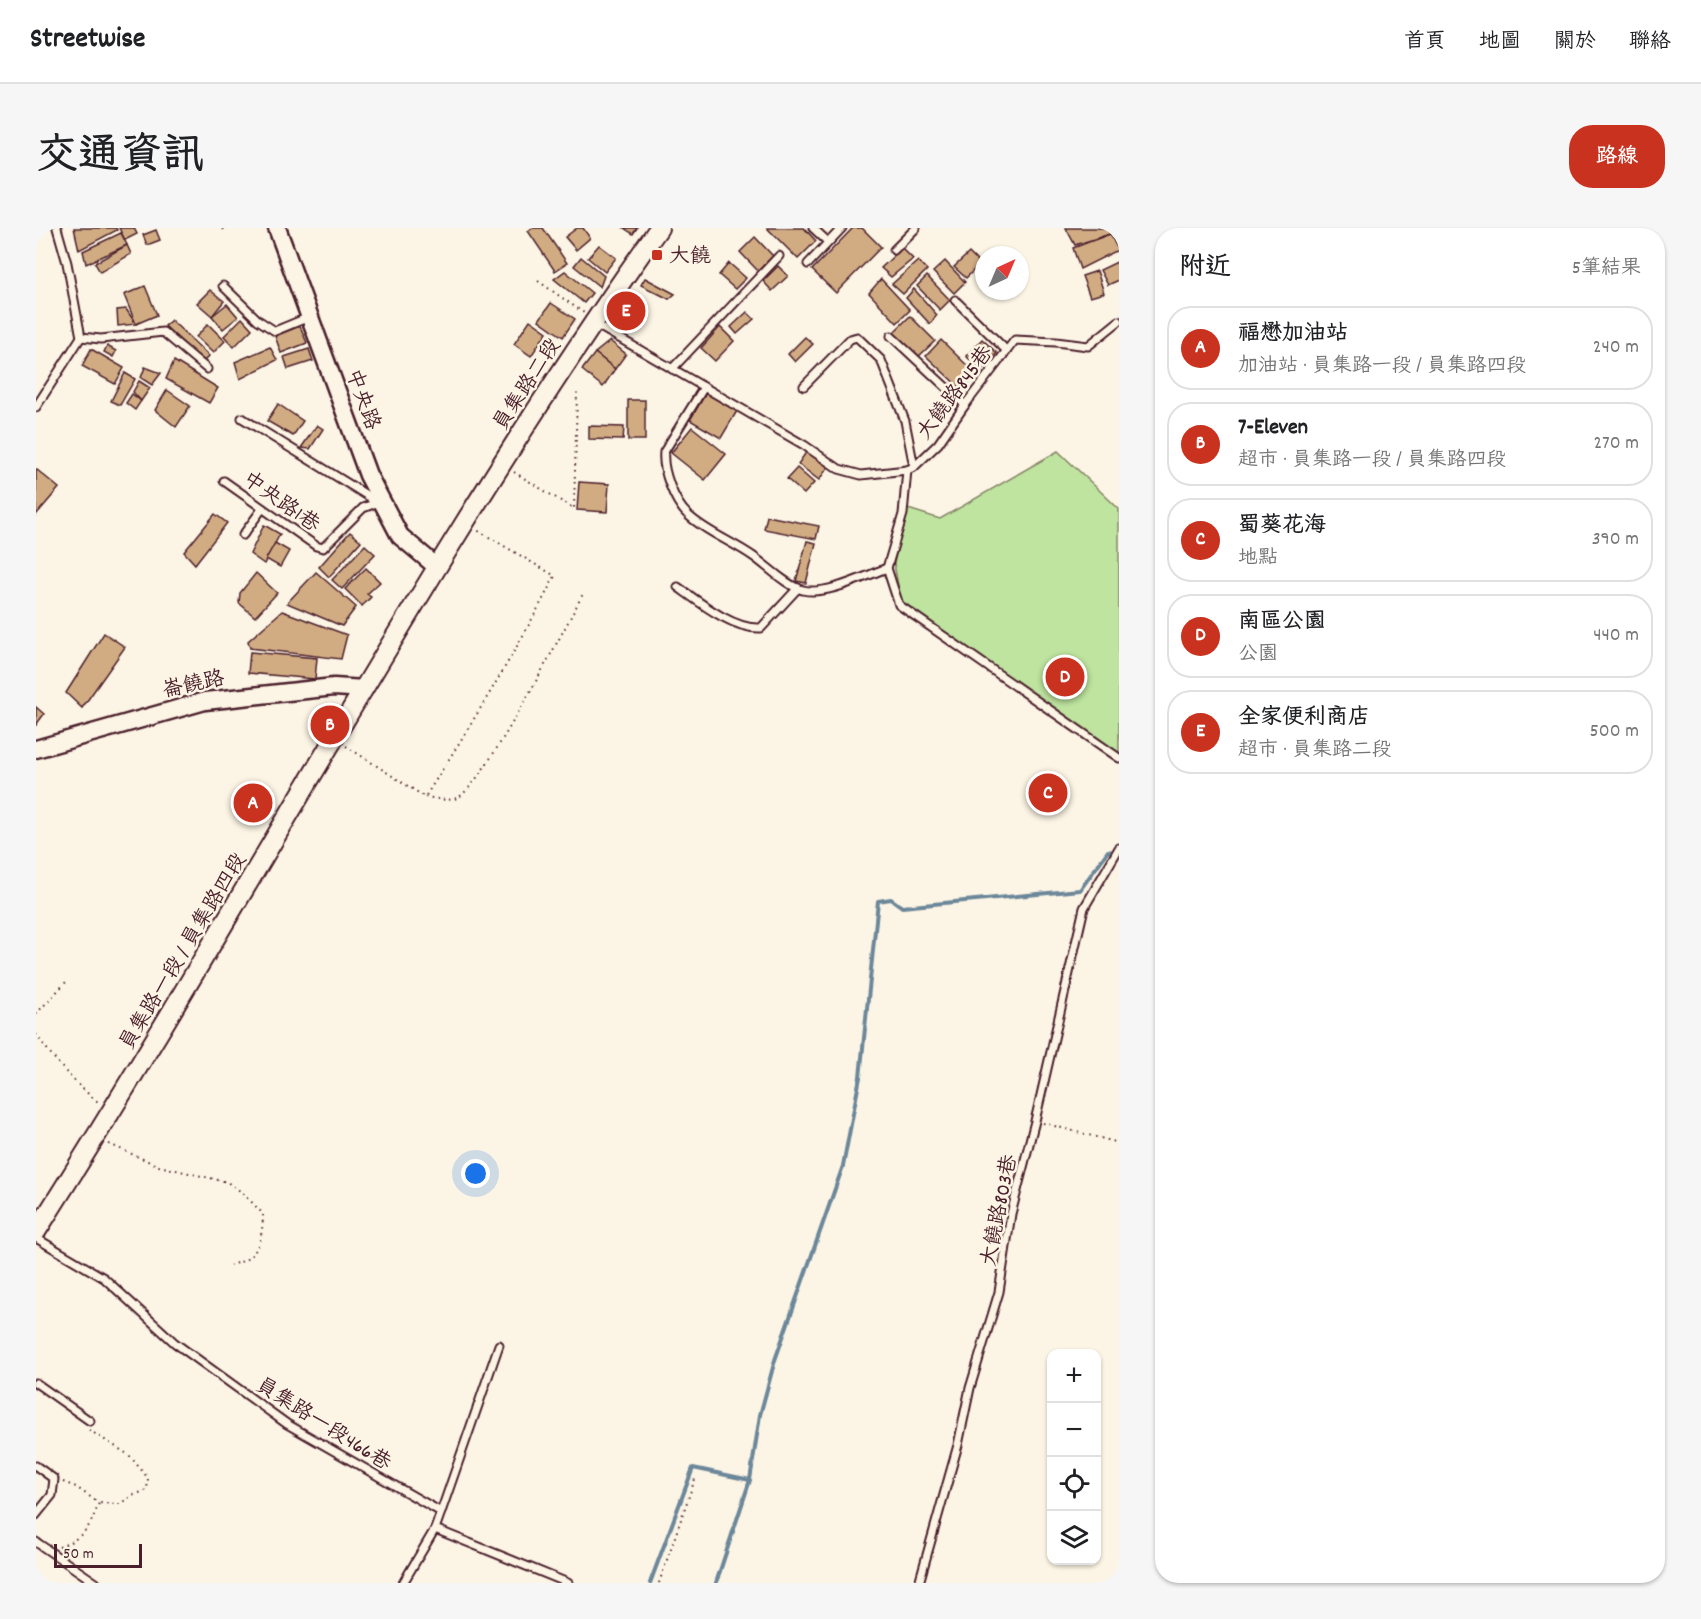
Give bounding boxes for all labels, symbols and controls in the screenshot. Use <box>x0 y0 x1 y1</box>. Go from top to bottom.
text: Streetwise <box>30 21 145 61</box>
text: 首頁 <box>1404 28 1446 58</box>
text: 地圖 <box>1479 28 1521 58</box>
text: 關於 <box>1554 28 1596 58</box>
text: 聯絡 <box>1629 28 1671 58</box>
button: 路線 <box>1569 125 1665 188</box>
text: 交通資訊 <box>36 129 204 189</box>
place label: 大饒 <box>669 243 711 273</box>
north arrow <box>975 246 1029 300</box>
marker: 大饒 <box>650 248 664 262</box>
text: 附近 <box>1179 250 1231 287</box>
text: 5筆結果 <box>1572 255 1641 283</box>
pin: E <box>606 288 646 334</box>
text: 福懋加油站 <box>1238 319 1348 350</box>
street label: 員集路二段 <box>487 333 570 438</box>
text: A <box>1195 334 1206 362</box>
text: 240 m <box>1593 334 1639 362</box>
street label: 大饒路845巷 <box>911 341 1002 447</box>
text: 加油站 · 員集路一段 / 員集路四段 <box>1238 353 1527 381</box>
street label: 中央路 <box>336 365 386 435</box>
text: 7-Eleven <box>1238 413 1308 444</box>
text: B <box>1196 430 1205 458</box>
text: 270 m <box>1593 430 1639 458</box>
text: 超市 · 員集路一段 / 員集路四段 <box>1238 447 1507 475</box>
street label: 中央路1巷 <box>235 466 325 541</box>
text: 蜀葵花海 <box>1238 511 1326 542</box>
text: C <box>1196 526 1205 554</box>
text: 390 m <box>1592 526 1639 554</box>
text: 地點 <box>1238 545 1278 573</box>
text: 南區公園 <box>1238 607 1326 638</box>
text: D <box>1195 622 1206 650</box>
text: 440 m <box>1593 622 1639 650</box>
text: 公園 <box>1238 641 1278 669</box>
pin: D <box>1046 654 1084 700</box>
street label: 崙饒路 <box>160 665 228 707</box>
pin: B <box>310 702 350 748</box>
text: 全家便利商店 <box>1238 703 1370 734</box>
text: E <box>1196 718 1205 746</box>
text: 500 m <box>1590 718 1639 746</box>
text: 超市 · 員集路二段 <box>1238 737 1392 765</box>
pin: C <box>1028 770 1068 816</box>
pin: A <box>234 780 272 826</box>
street label: 員集路一段 / 員集路四段 <box>114 848 256 1057</box>
street label: 大饒路803巷 <box>975 1152 1026 1269</box>
your location <box>461 1159 490 1188</box>
map controls <box>1047 1349 1101 1565</box>
button: + <box>1047 1349 1101 1403</box>
street label: 員集路一段466巷 <box>249 1372 396 1479</box>
button: − <box>1047 1403 1101 1457</box>
button: locate <box>1047 1457 1101 1511</box>
button: layers <box>1047 1511 1101 1565</box>
scale bar <box>54 1541 142 1568</box>
text: 50 m <box>63 1543 94 1566</box>

